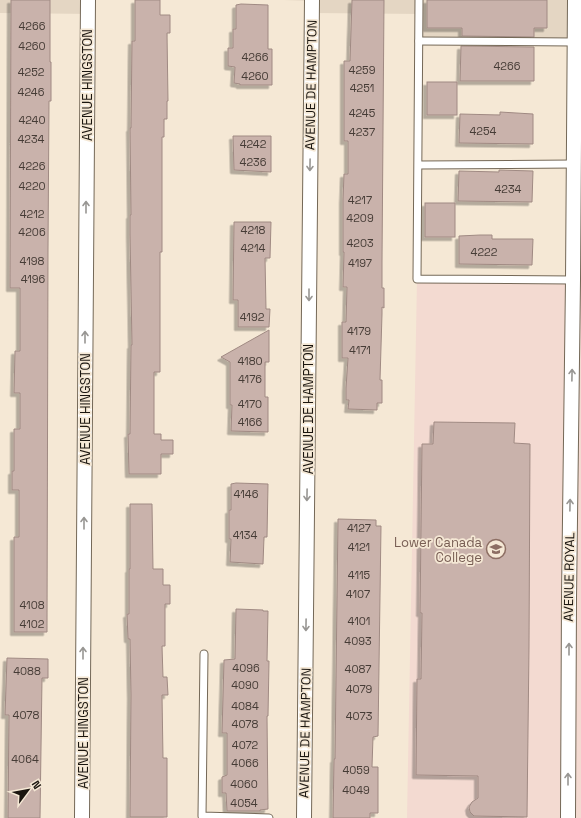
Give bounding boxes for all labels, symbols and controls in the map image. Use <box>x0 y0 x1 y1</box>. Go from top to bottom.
house number: 4266 <box>19 19 46 33</box>
street label: AVENUE DE HAMPTON <box>301 20 321 150</box>
street label: AVENUE HINGSTON <box>79 29 96 141</box>
house number: 4260 <box>18 39 46 53</box>
house number: 4266 <box>242 50 269 64</box>
house number: 4266 <box>494 59 521 73</box>
house number: 4259 <box>349 63 376 77</box>
house number: 4252 <box>18 65 45 79</box>
house number: 4260 <box>241 69 269 83</box>
house number: 4251 <box>350 81 374 95</box>
house number: 4246 <box>18 85 45 99</box>
house number: 4245 <box>349 106 376 120</box>
house number: 4240 <box>18 113 46 127</box>
house number: 4254 <box>470 124 497 138</box>
house number: 4237 <box>349 125 375 139</box>
house number: 4234 <box>18 132 45 146</box>
house number: 4242 <box>240 137 267 151</box>
house number: 4236 <box>240 155 267 169</box>
one-way arrow <box>306 158 314 171</box>
house number: 4226 <box>19 159 46 173</box>
house number: 4220 <box>18 179 46 193</box>
house number: 4234 <box>495 182 522 196</box>
house number: 4217 <box>348 193 372 207</box>
one-way arrow <box>82 201 90 214</box>
house number: 4212 <box>20 207 45 221</box>
house number: 4209 <box>346 211 374 225</box>
house number: 4218 <box>241 223 266 237</box>
house number: 4206 <box>18 225 46 239</box>
house number: 4203 <box>346 236 374 250</box>
house number: 4214 <box>241 241 266 255</box>
house number: 4222 <box>471 245 498 259</box>
house number: 4198 <box>20 254 45 268</box>
house number: 4197 <box>348 256 372 270</box>
house number: 4196 <box>21 272 46 286</box>
one-way arrow <box>305 288 313 301</box>
house number: 4192 <box>240 310 265 324</box>
house number: 4179 <box>347 324 371 338</box>
one-way arrow <box>81 331 89 344</box>
house number: 4171 <box>349 343 371 357</box>
street label: AVENUE DE HAMPTON <box>300 344 317 474</box>
street label: AVENUE HINGSTON <box>77 353 94 465</box>
house number: 4180 <box>237 354 263 368</box>
one-way arrow <box>568 369 576 382</box>
house number: 4176 <box>238 372 262 386</box>
house number: 4170 <box>238 397 262 411</box>
house number: 4166 <box>238 415 263 429</box>
house number: 4146 <box>234 487 259 501</box>
one-way arrow <box>303 488 311 501</box>
one-way arrow <box>566 499 574 512</box>
one-way arrow <box>80 517 88 530</box>
house number: 4127 <box>347 521 371 535</box>
house number: 4134 <box>233 528 257 542</box>
street label: AVENUE ROYAL <box>560 532 578 622</box>
place label: Lower Canada College <box>394 534 483 566</box>
school or university icon: Lower Canada College <box>485 538 507 560</box>
house number: 4121 <box>348 540 370 554</box>
house number: 4115 <box>348 568 371 582</box>
house number: 4107 <box>346 587 370 601</box>
house number: 4108 <box>19 598 45 612</box>
house number: 4101 <box>348 614 370 628</box>
house number: 4102 <box>20 617 45 631</box>
one-way arrow <box>302 618 310 631</box>
house number: 4093 <box>344 634 372 648</box>
one-way arrow <box>565 643 573 656</box>
one-way arrow <box>79 647 87 660</box>
house number: 4096 <box>232 661 260 675</box>
house number: 4087 <box>345 662 371 676</box>
house number: 4088 <box>13 664 41 678</box>
street label: AVENUE DE HAMPTON <box>295 668 315 798</box>
street label: AVENUE HINGSTON <box>75 677 92 789</box>
house number: 4090 <box>231 678 259 692</box>
house number: 4079 <box>346 682 373 696</box>
house number: 4084 <box>231 699 259 713</box>
house number: 4078 <box>13 708 40 722</box>
house number: 4073 <box>346 709 373 723</box>
house number: 4078 <box>232 717 259 731</box>
house number: 4072 <box>232 738 259 752</box>
house number: 4064 <box>11 752 39 766</box>
house number: 4066 <box>231 756 259 770</box>
house number: 4059 <box>342 763 370 777</box>
north arrow <box>8 770 48 810</box>
one-way arrow <box>564 773 572 786</box>
house number: 4060 <box>230 777 258 791</box>
text: N <box>29 778 44 792</box>
house number: 4049 <box>342 783 370 797</box>
house number: 4054 <box>230 796 258 810</box>

